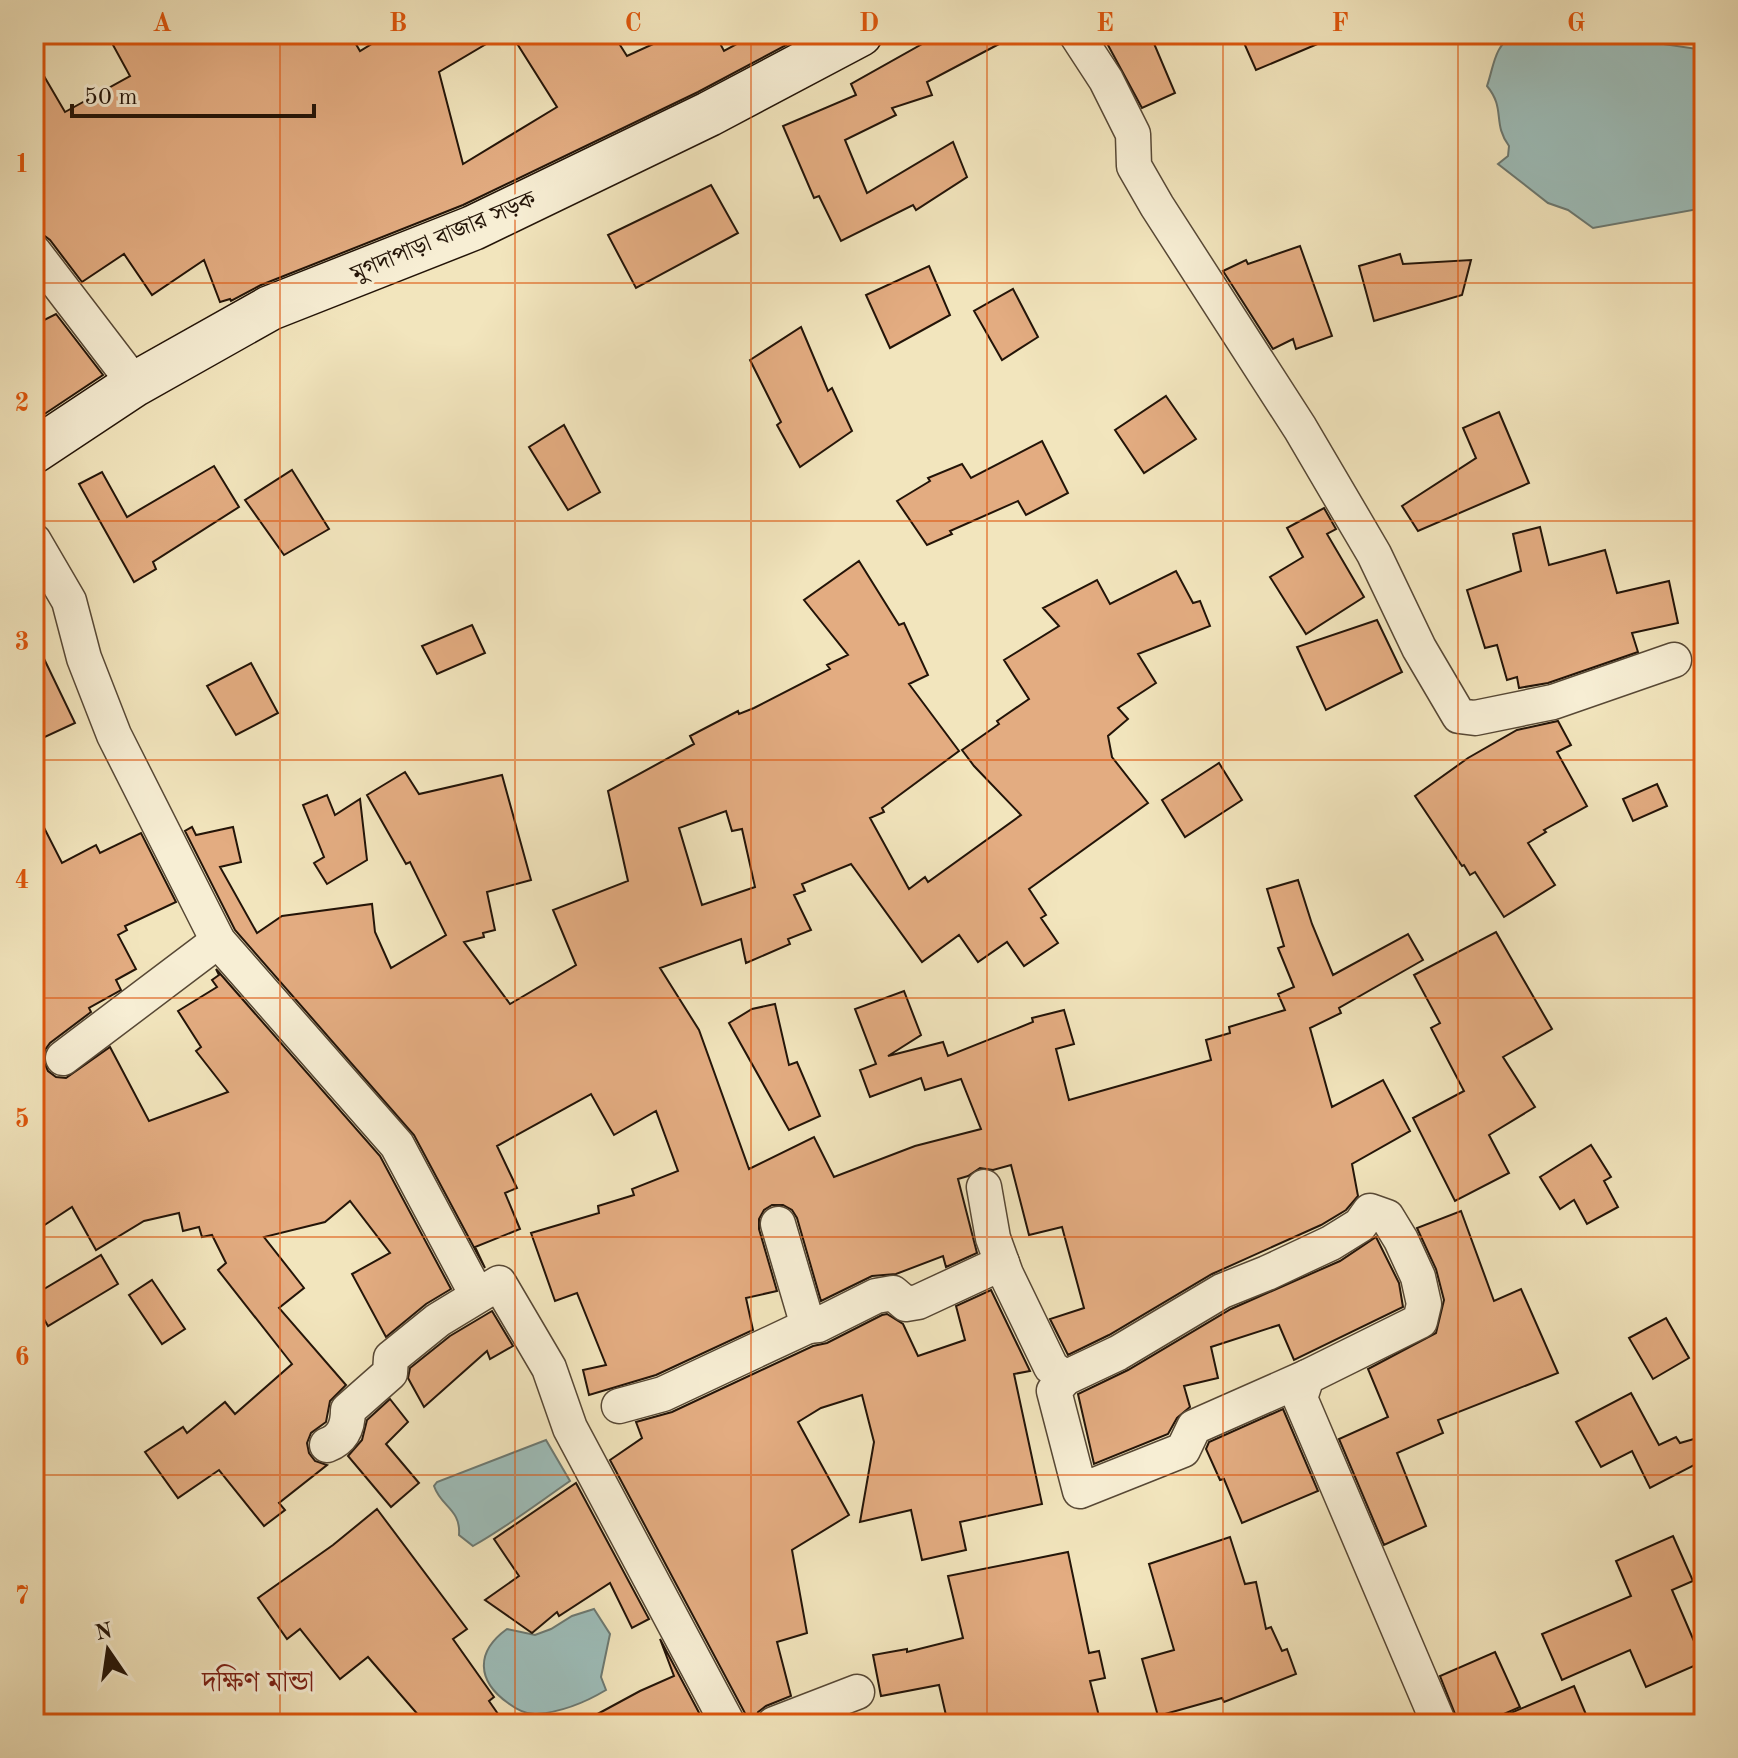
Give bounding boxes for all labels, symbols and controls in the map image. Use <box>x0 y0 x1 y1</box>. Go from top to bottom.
text: A <box>152 11 172 37</box>
text: B <box>389 11 407 37</box>
text: C <box>624 11 642 37</box>
text: D <box>859 11 879 37</box>
text: E <box>1096 11 1114 37</box>
text: F <box>1331 11 1349 37</box>
text: G <box>1567 11 1585 37</box>
scale bar <box>72 68 314 118</box>
text: 50 m <box>84 86 138 110</box>
text: 1 <box>14 152 30 178</box>
street label: মুগদাপাড়া বাজার সড়ক <box>347 188 541 288</box>
text: 2 <box>14 391 30 417</box>
text: 3 <box>14 630 30 656</box>
text: 4 <box>14 868 30 894</box>
text: 5 <box>14 1107 30 1133</box>
text: 6 <box>14 1345 30 1371</box>
text: 7 <box>14 1584 30 1610</box>
north arrow <box>68 1610 148 1690</box>
text: N <box>93 1620 115 1645</box>
district label: দক্ষিণ মান্ডা <box>201 1664 314 1698</box>

